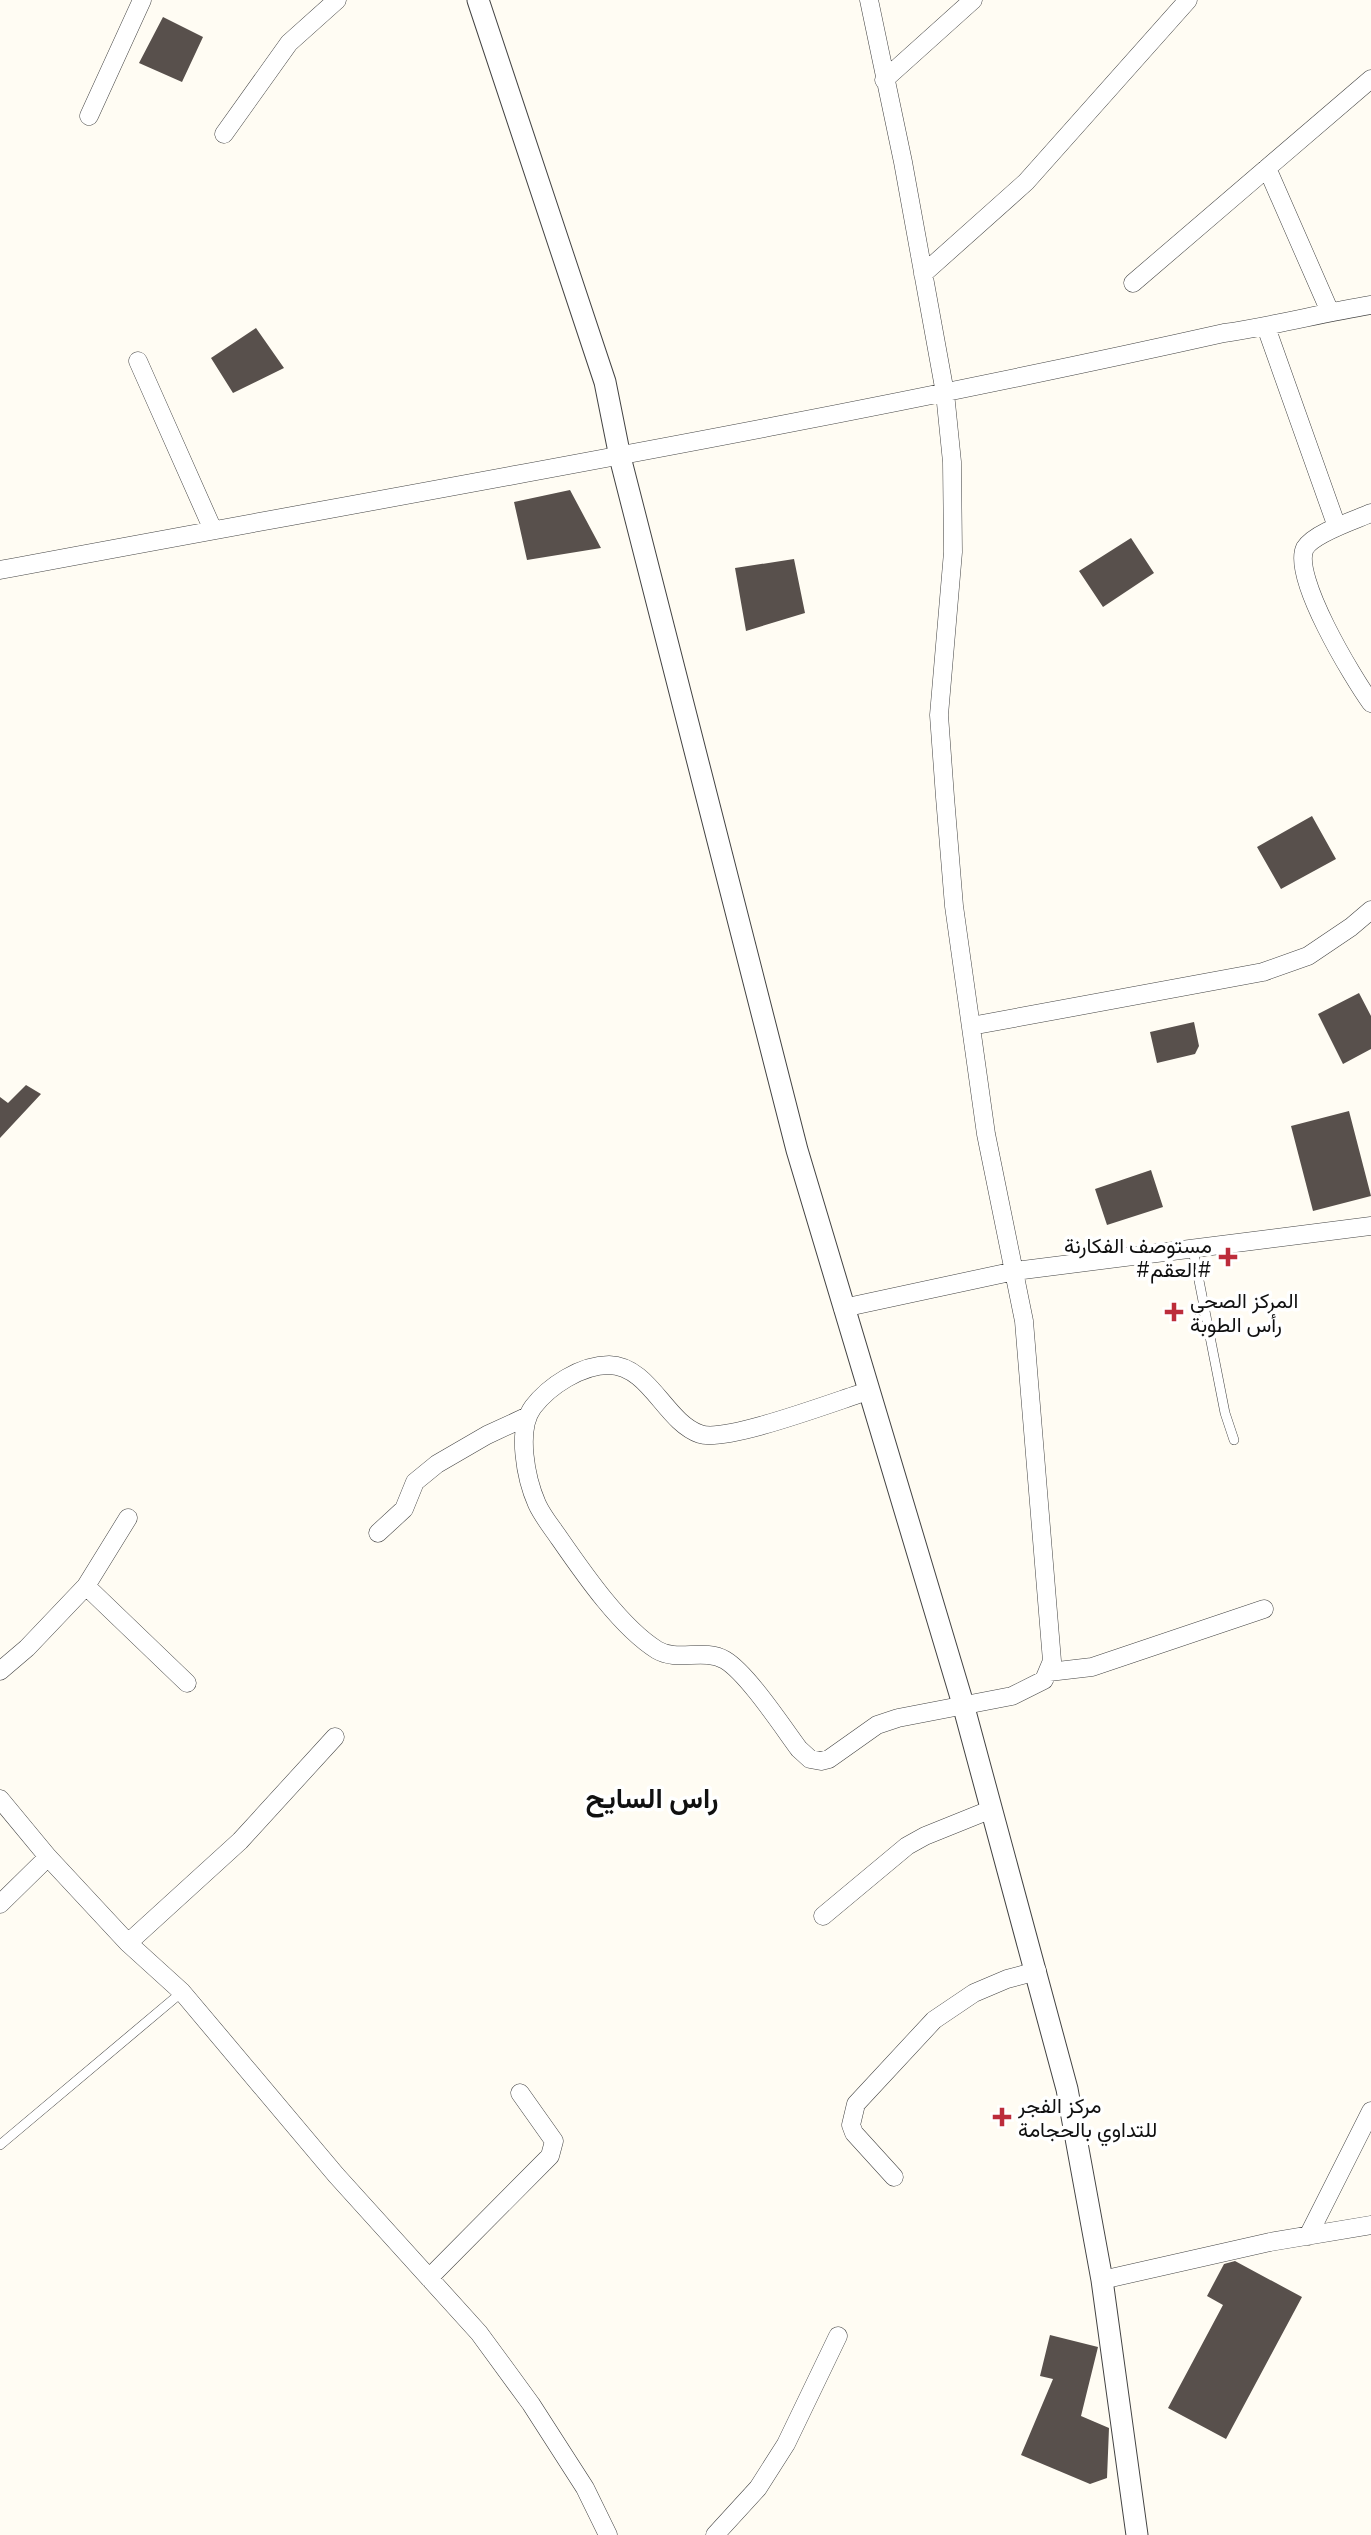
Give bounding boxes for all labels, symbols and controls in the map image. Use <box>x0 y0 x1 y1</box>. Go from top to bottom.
place label: مستوصف الفكارنة #العقم# <box>1064 1232 1212 1284</box>
marker: مستوصف الفكارنة #العقم# <box>1218 1247 1238 1267</box>
place label: المركز الصحي رأس الطوبة <box>1190 1287 1298 1338</box>
marker: المركز الصحي رأس الطوبة <box>1164 1302 1184 1322</box>
district label: راس السايح <box>586 1780 718 1818</box>
place label: مركز الفجر للتداوي بالحجامة <box>1017 2092 1157 2147</box>
marker: مركز الفجر للتداوي بالحجامة <box>992 2107 1012 2127</box>

